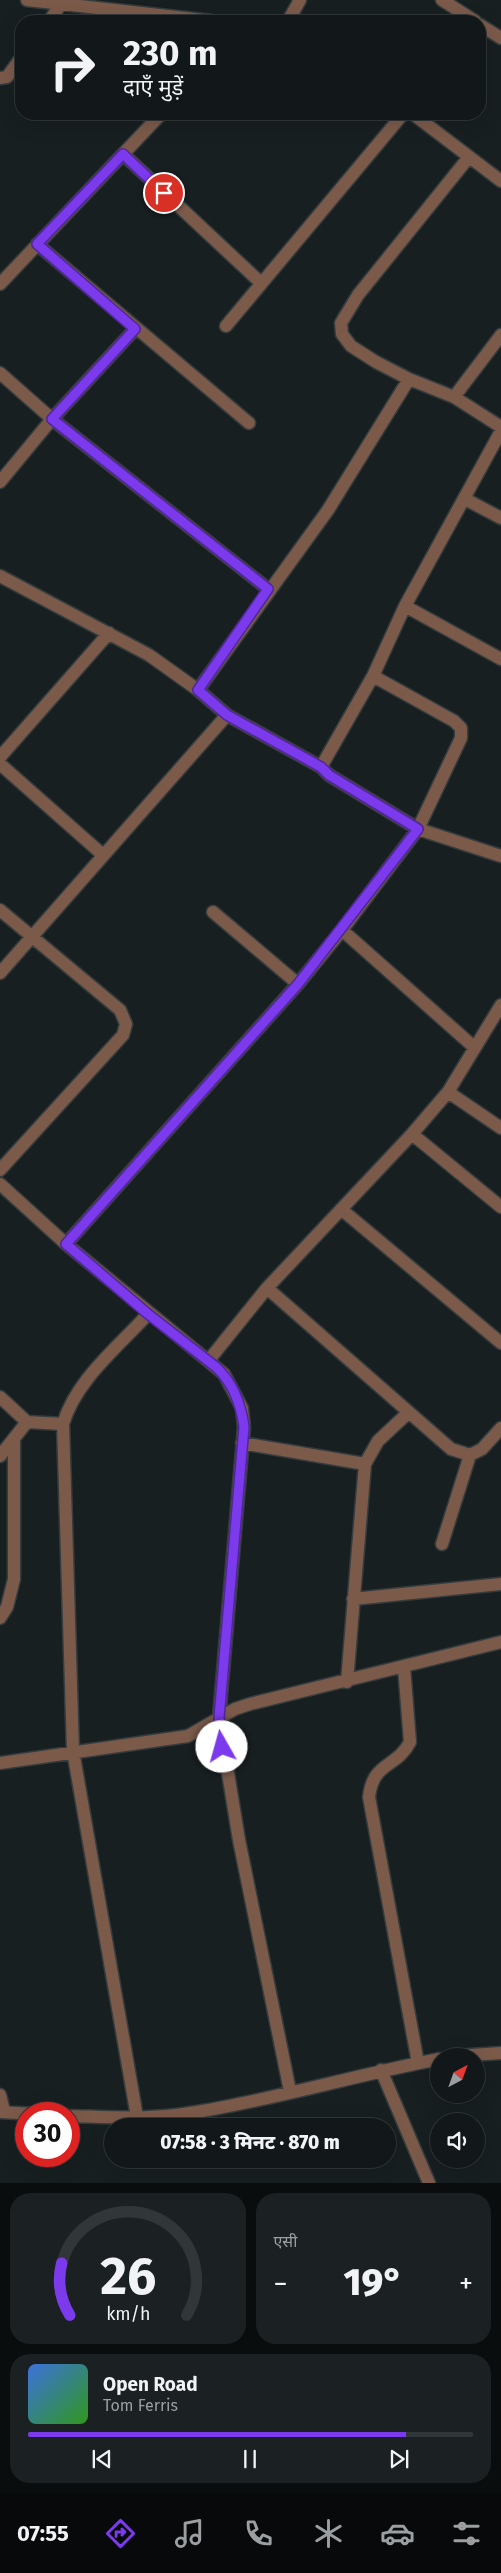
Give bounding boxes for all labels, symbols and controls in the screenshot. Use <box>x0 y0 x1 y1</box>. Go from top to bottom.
text: 230 m <box>123 32 217 74</box>
icon: right <box>40 35 105 100</box>
text: दाएँ मुड़ें <box>123 74 183 101</box>
pin <box>143 172 185 214</box>
icon: arrive <box>150 179 178 207</box>
position arrow <box>195 1720 247 1772</box>
north arrow <box>430 2048 485 2102</box>
map controls <box>430 2048 485 2168</box>
speed limit sign: 30 <box>15 2102 80 2167</box>
button: sound <box>430 2113 485 2168</box>
text: 07:58 · 3 मिनट · 870 m <box>160 2131 340 2154</box>
text: एसी <box>274 2232 297 2251</box>
text: 26 <box>100 2245 156 2308</box>
text: 19° <box>344 2259 403 2305</box>
text: − <box>274 2267 288 2300</box>
text: + <box>459 2267 473 2300</box>
text: km/h <box>106 2303 150 2325</box>
text: Open Road <box>103 2373 198 2396</box>
text: Tom Ferris <box>103 2396 178 2415</box>
icon: previous <box>88 2445 116 2473</box>
icon: pause <box>236 2445 264 2473</box>
icon: next <box>385 2445 413 2473</box>
icon: directions <box>103 2516 138 2551</box>
icon: music <box>172 2516 207 2551</box>
icon: phone <box>241 2516 276 2551</box>
icon: climate <box>311 2516 346 2551</box>
icon: car <box>380 2516 415 2551</box>
icon: filters <box>449 2516 484 2551</box>
text: 07:55 <box>17 2520 69 2547</box>

